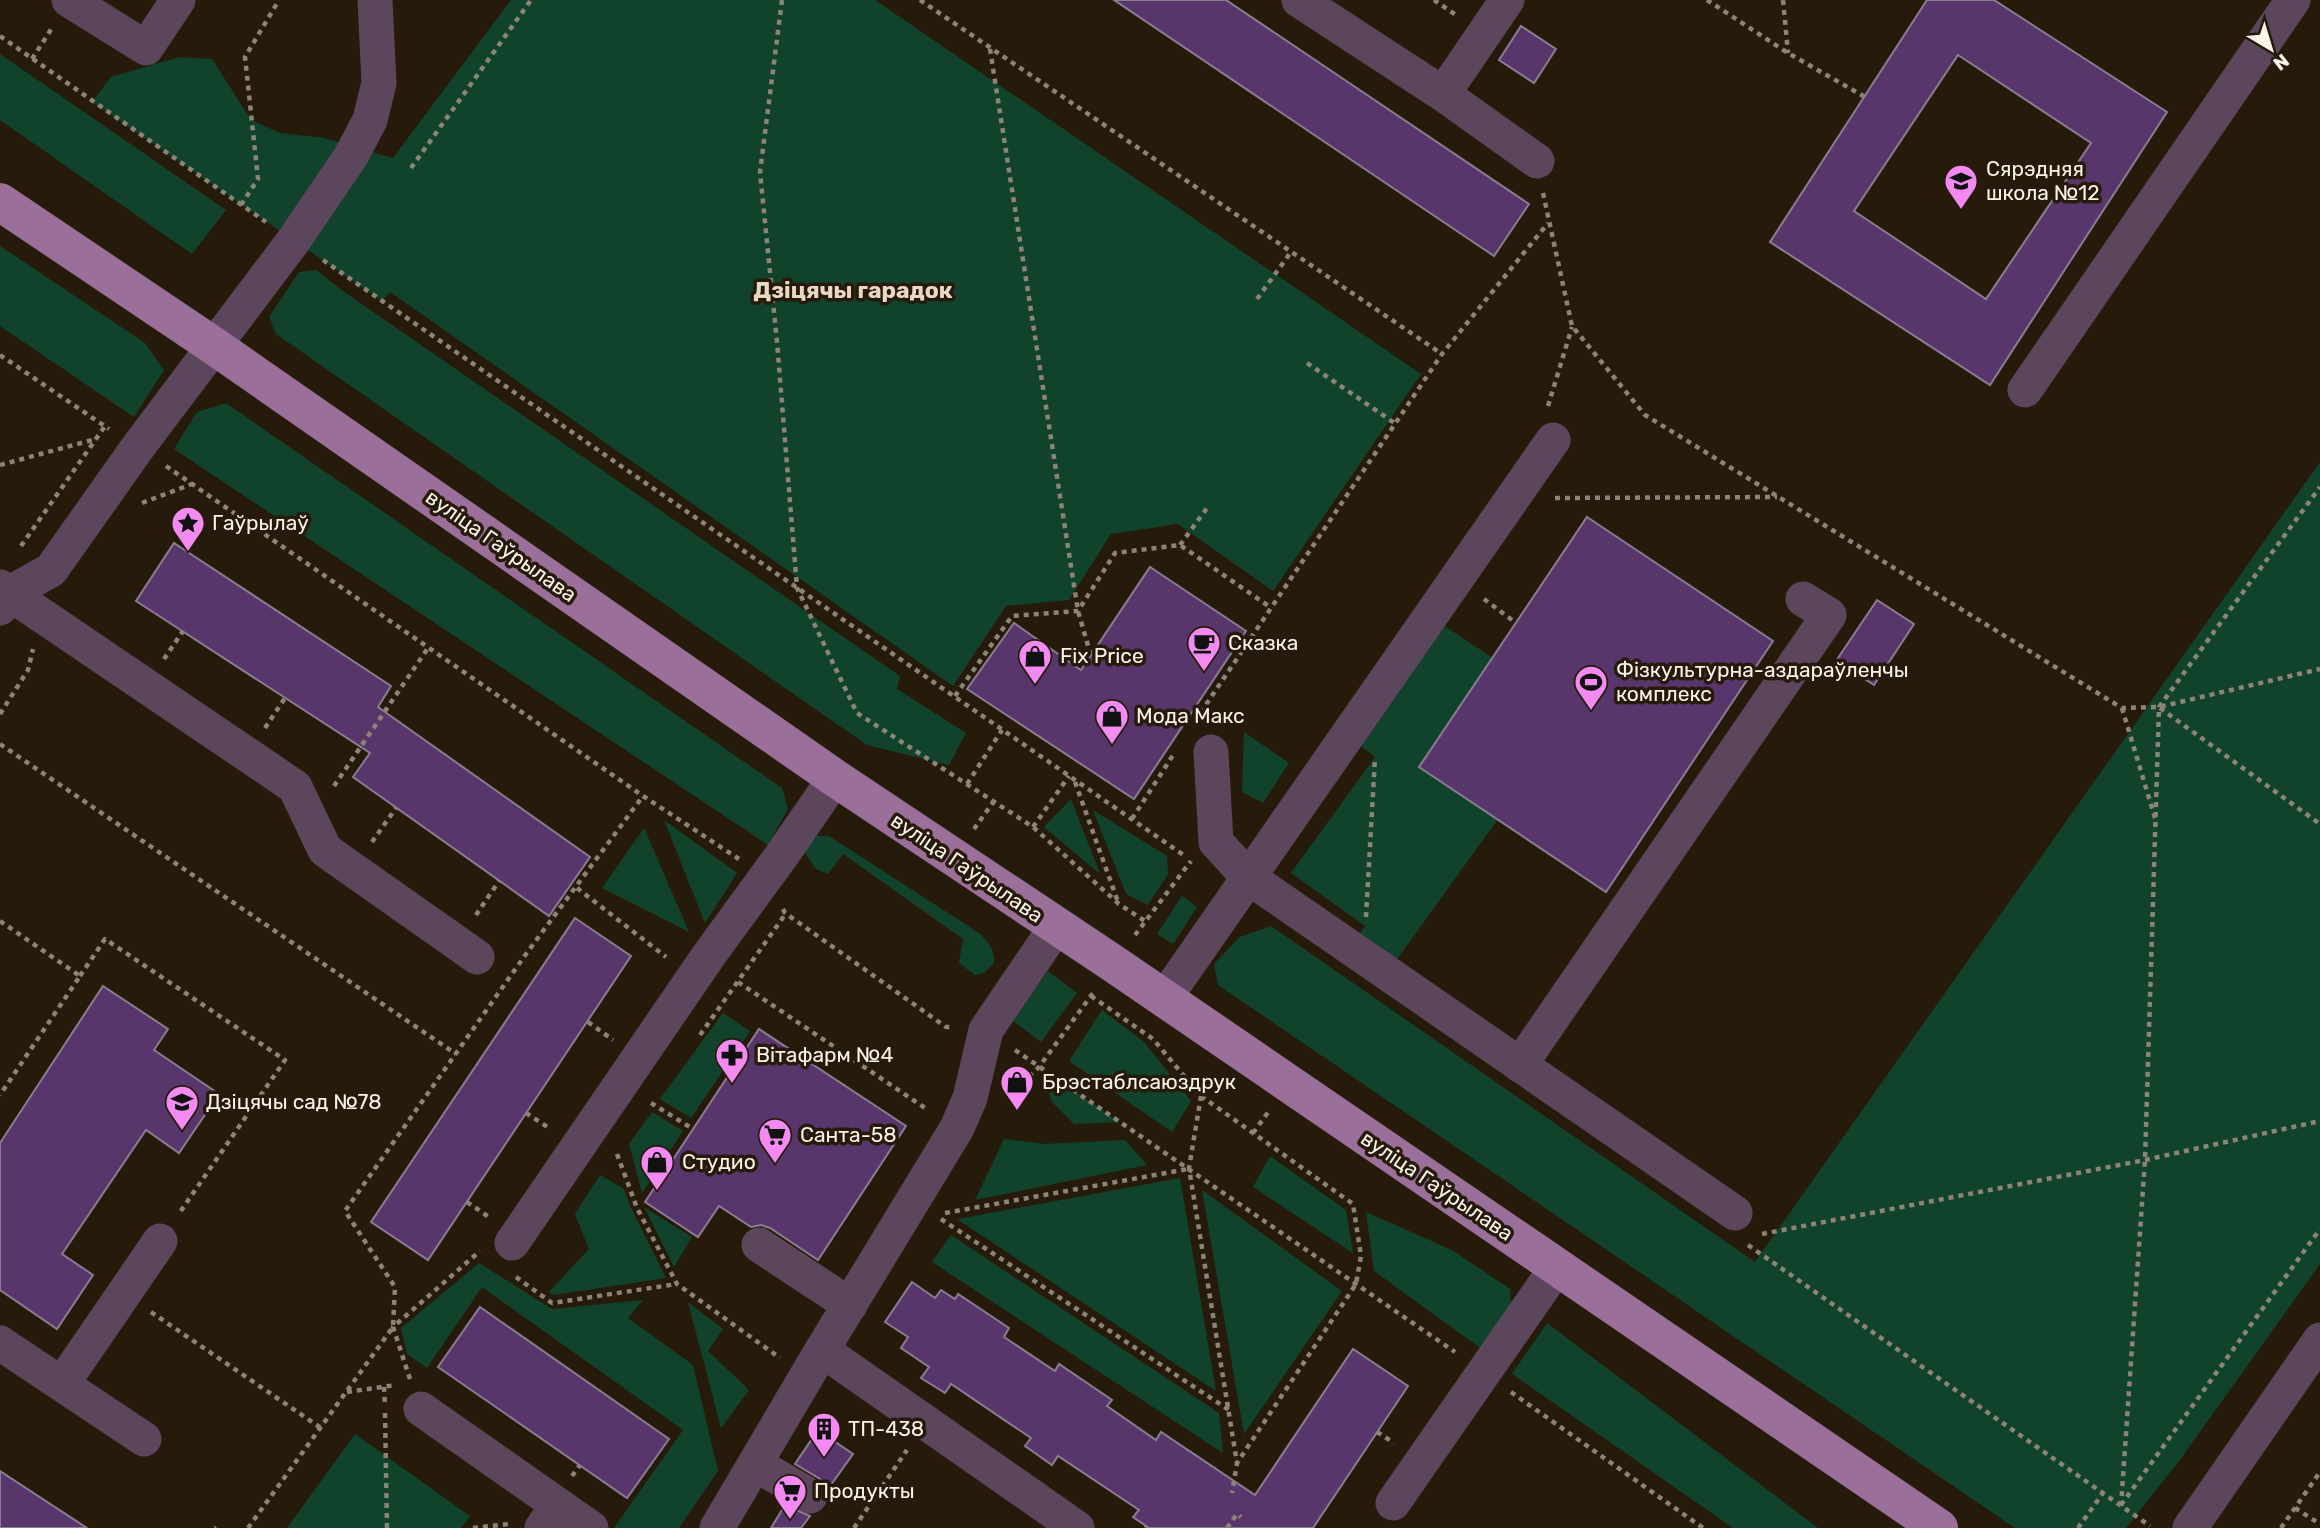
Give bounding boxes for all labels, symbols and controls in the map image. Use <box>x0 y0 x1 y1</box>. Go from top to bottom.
north arrow <box>2236 14 2306 84</box>
text: N <box>2269 49 2294 75</box>
place label: Сярэдняя школа №12 <box>1986 156 2100 205</box>
school or university icon: Сярэдняя школа №12 <box>1942 162 1980 211</box>
district label: Дзіцячы гарадок <box>753 276 953 304</box>
street label: вуліца Гаўрылава <box>421 484 581 607</box>
place icon: Гаўрылаў <box>169 504 207 553</box>
place label: Гаўрылаў <box>212 510 309 535</box>
cafe icon: Сказка <box>1185 624 1223 673</box>
place label: Сказка <box>1228 630 1298 655</box>
shop icon: Fix Price <box>1016 637 1054 686</box>
place label: Fix Price <box>1060 643 1144 668</box>
place label: Фізкультурна-аздараўленчы комплекс <box>1616 657 1909 706</box>
sports icon: Фізкультурна-аздараўленчы комплекс <box>1572 663 1610 712</box>
shop icon: Мода Макс <box>1093 697 1131 746</box>
place label: Мода Макс <box>1136 703 1245 728</box>
street label: вуліца Гаўрылава <box>886 807 1048 928</box>
pharmacy icon: Вітафарм №4 <box>713 1036 751 1085</box>
place label: Вітафарм №4 <box>756 1042 893 1067</box>
shop icon: Брэстаблсаюздрук <box>998 1063 1036 1112</box>
place label: Брэстаблсаюздрук <box>1042 1069 1236 1094</box>
school or university icon: Дзіцячы сад №78 <box>163 1083 201 1132</box>
place label: Дзіцячы сад №78 <box>206 1089 382 1114</box>
supermarket icon: Санта-58 <box>756 1116 794 1165</box>
place label: Санта-58 <box>800 1122 897 1147</box>
street label: вуліца Гаўрылава <box>1356 1125 1518 1246</box>
shop icon: Студио <box>638 1143 676 1192</box>
place label: Студио <box>682 1149 756 1174</box>
building icon: ТП-438 <box>805 1410 843 1459</box>
place label: ТП-438 <box>848 1416 924 1441</box>
supermarket icon: Продукты <box>771 1472 809 1521</box>
place label: Продукты <box>814 1478 915 1503</box>

